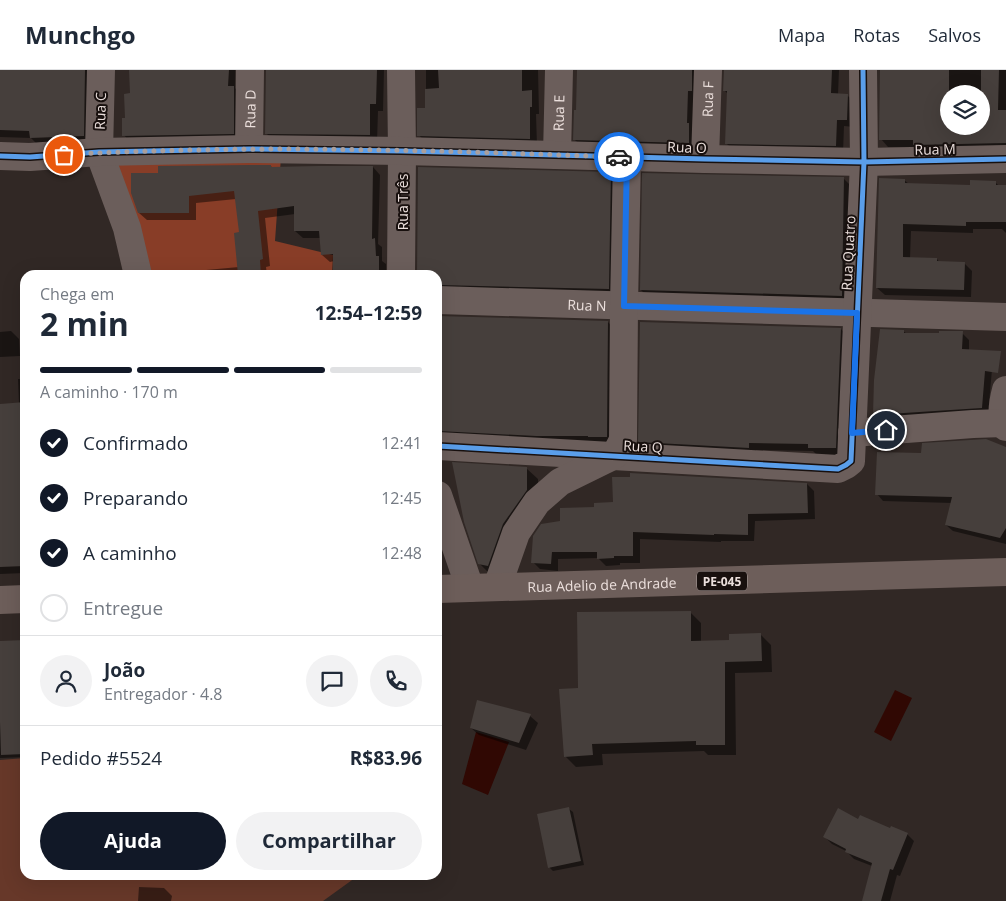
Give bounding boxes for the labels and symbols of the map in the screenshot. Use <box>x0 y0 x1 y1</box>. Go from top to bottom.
street label: Rua F <box>697 81 717 117</box>
street label: Rua D <box>240 89 259 129</box>
street label: Rua C <box>90 92 110 130</box>
street label: Rua E <box>548 95 568 131</box>
courier <box>594 132 644 182</box>
pin <box>43 134 85 176</box>
street label: Rua O <box>667 137 707 157</box>
street label: Rua M <box>914 139 956 159</box>
street label: Rua Três <box>393 173 412 230</box>
street label: Rua Quatro <box>837 215 859 291</box>
street label: Rua N <box>567 294 607 315</box>
pin <box>865 409 907 451</box>
street label: Rua Q <box>623 435 663 457</box>
street label: Rua Adelio de Andrade <box>527 572 677 596</box>
road number: PE-045 <box>697 572 747 590</box>

